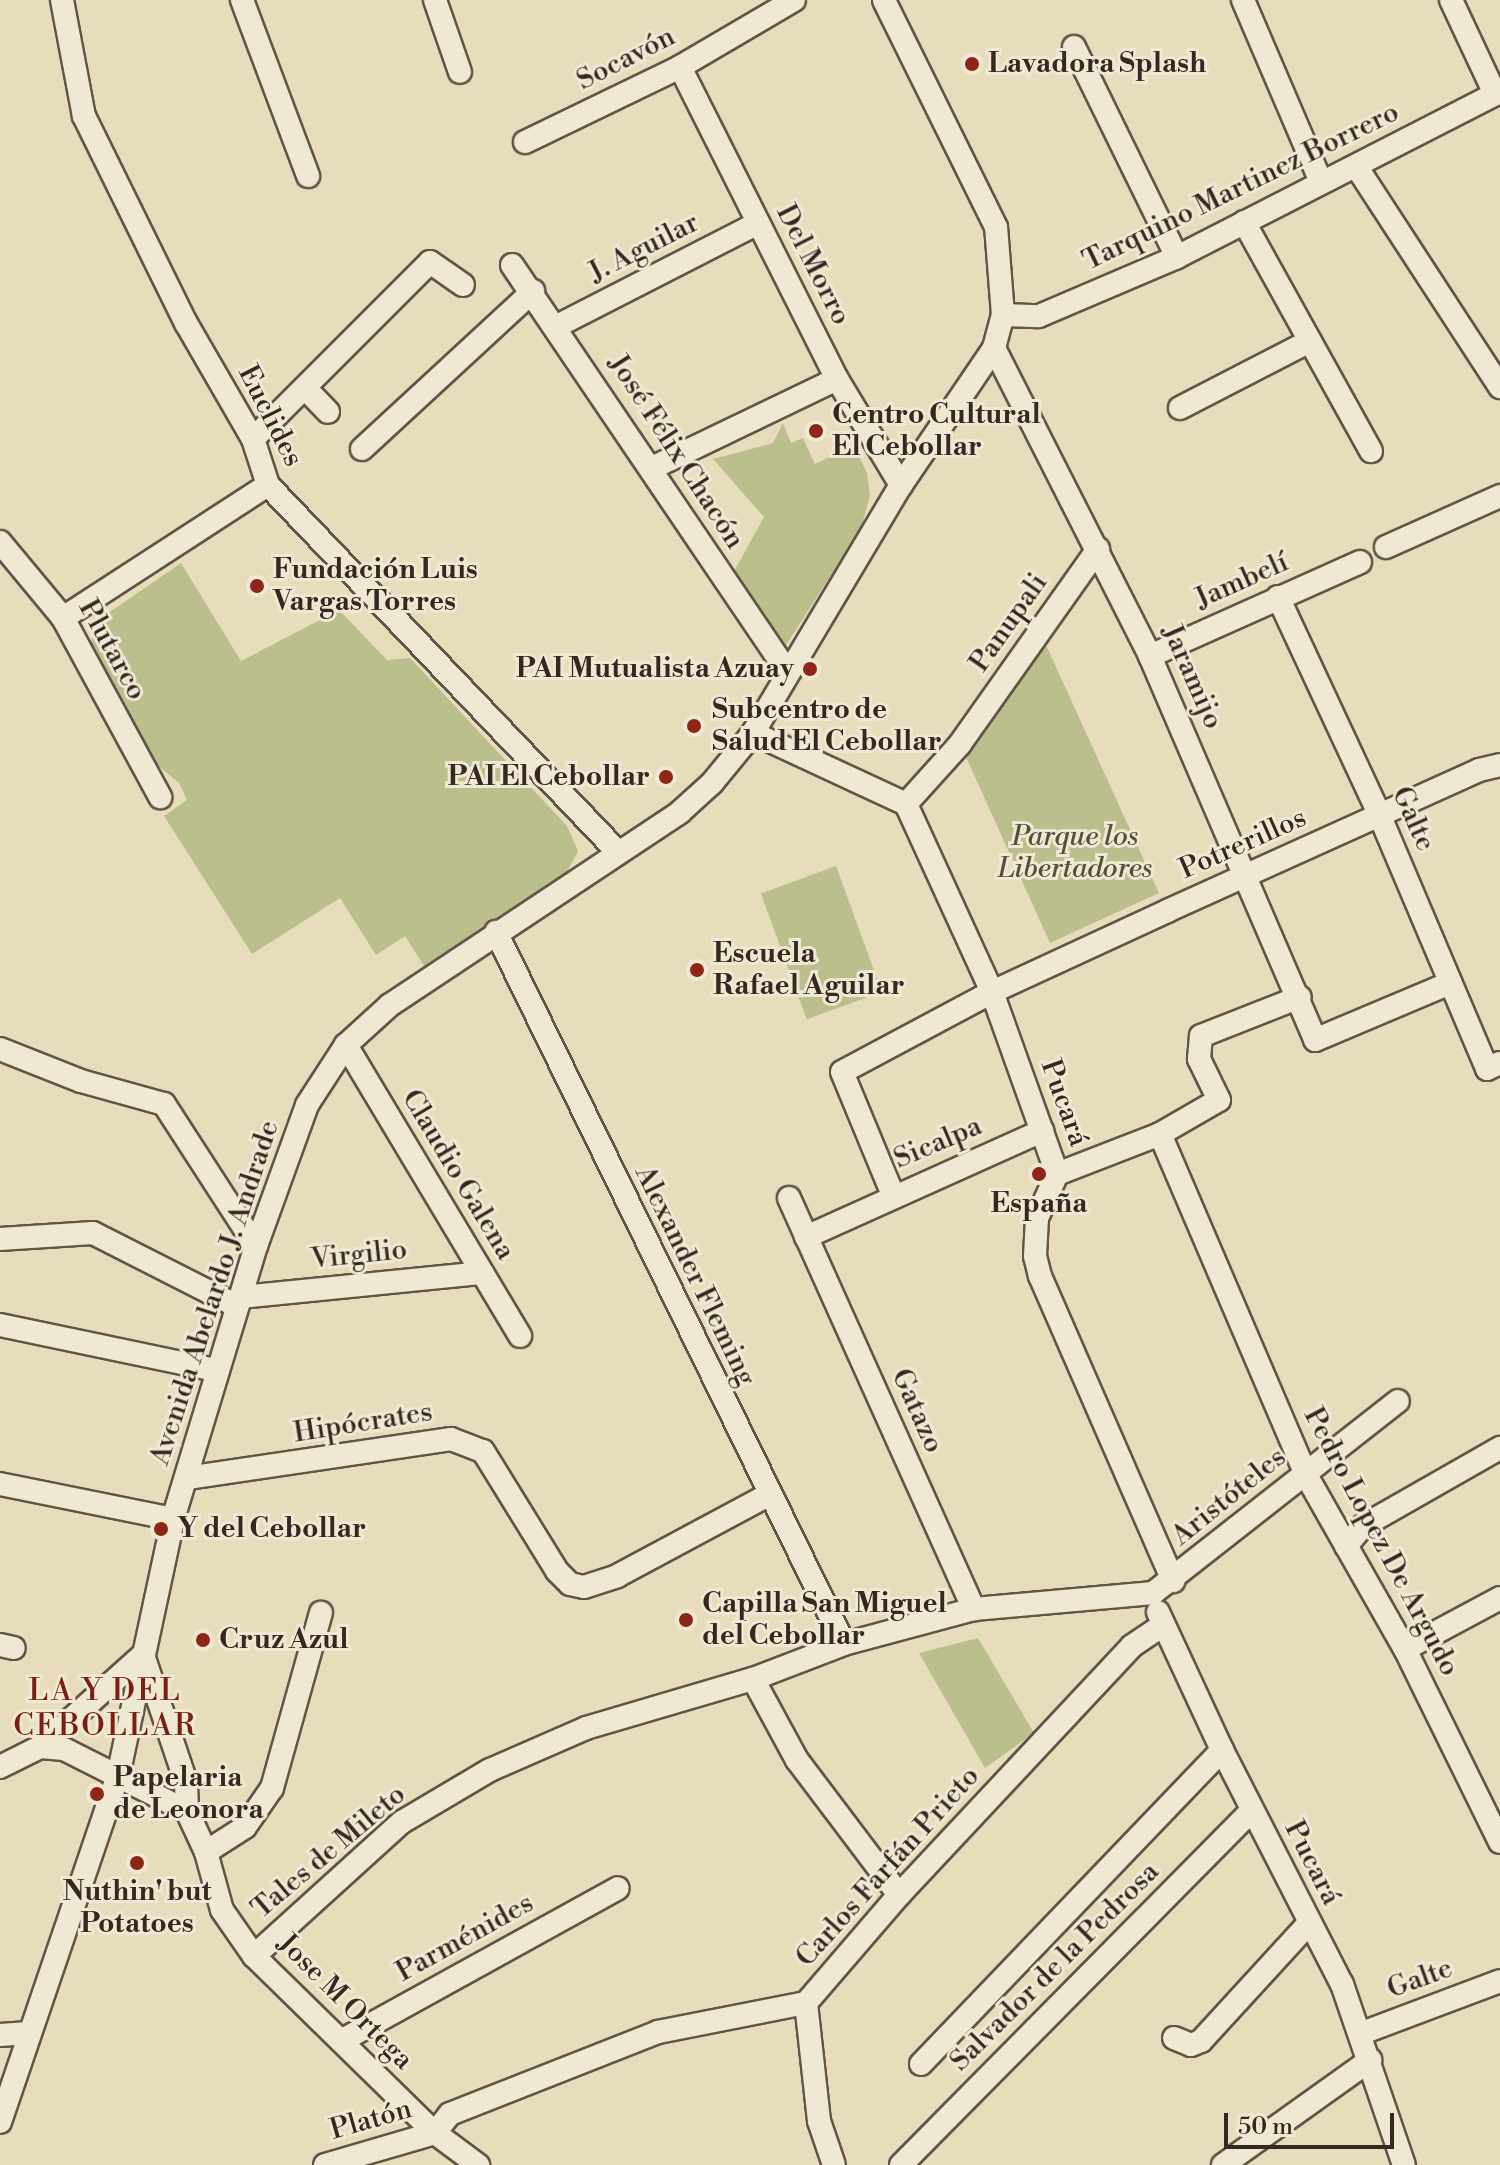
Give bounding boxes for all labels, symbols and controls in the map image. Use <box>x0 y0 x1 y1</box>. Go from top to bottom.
street label: Socavón <box>571 20 681 98</box>
place label: Lavadora Splash <box>988 47 1206 81</box>
marker: Lavadora Splash <box>963 55 981 73</box>
street label: Tarquino Martinez Borrero <box>1078 96 1404 278</box>
street label: Del Morro <box>768 199 858 331</box>
street label: J. Aguilar <box>583 206 705 290</box>
street label: José Félix Chacón <box>601 349 751 555</box>
street label: Euclides <box>230 360 310 472</box>
place label: Centro Cultural El Cebollar <box>832 398 1041 464</box>
marker: Centro Cultural El Cebollar <box>807 422 825 440</box>
street label: Jambelí <box>1190 546 1294 616</box>
place label: Fundación Luis Vargas Torres <box>273 553 478 619</box>
street label: Panupali <box>963 567 1055 679</box>
marker: Fundación Luis Vargas Torres <box>248 577 266 595</box>
street label: Plutarco <box>71 594 153 706</box>
street label: Jaramijo <box>1154 620 1230 734</box>
place label: PAI Mutualista Azuay <box>516 652 794 686</box>
marker: PAI Mutualista Azuay <box>801 660 819 678</box>
place label: Subcentro de Salud El Cebollar <box>712 693 942 759</box>
marker: Subcentro de Salud El Cebollar <box>683 715 705 737</box>
place label: PAI El Cebollar <box>448 760 650 794</box>
marker: PAI El Cebollar <box>657 768 675 786</box>
street label: Galte <box>1384 782 1442 856</box>
street label: Potrerillos <box>1174 801 1312 887</box>
park label: Parque los Libertadores <box>998 820 1152 886</box>
place label: Escuela Rafael Aguilar <box>713 937 905 1003</box>
marker: Escuela Rafael Aguilar <box>688 961 706 979</box>
street label: Pucará <box>1033 1055 1095 1151</box>
street label: Claudio Galena <box>394 1084 522 1266</box>
street label: Sicalpa <box>889 1110 987 1176</box>
street label: Avenida Abelardo J. Andrade <box>143 1116 287 1470</box>
street label: Alexander Fleming <box>627 1160 763 1392</box>
marker: España <box>1030 1165 1048 1183</box>
place label: España <box>991 1187 1087 1221</box>
street label: Virgilio <box>309 1233 409 1277</box>
street label: Gatazo <box>884 1364 950 1458</box>
street label: Hipócrates <box>291 1395 435 1451</box>
street label: Pedro Lopez De Argudo <box>1296 1402 1466 1682</box>
street label: Aristóteles <box>1165 1441 1293 1553</box>
place label: Y del Cebollar <box>177 1512 366 1546</box>
marker: Y del Cebollar <box>152 1520 170 1538</box>
place label: Capilla San Miguel del Cebollar <box>702 1587 947 1653</box>
marker: Capilla San Miguel del Cebollar <box>677 1611 695 1629</box>
place label: Cruz Azul <box>219 1623 348 1657</box>
marker: Cruz Azul <box>194 1631 212 1649</box>
district label: LA Y DEL CEBOLLAR <box>13 1673 197 1744</box>
street label: Carlos Farfán Prieto <box>789 1760 987 1974</box>
place label: Papelaria de Leonora <box>113 1761 264 1827</box>
street label: Tales de Mileto <box>245 1778 413 1926</box>
marker: Papelaria de Leonora <box>88 1785 106 1803</box>
street label: Pucará <box>1277 1815 1347 1911</box>
marker: Nuthin' but Potatoes <box>128 1854 146 1872</box>
street label: Salvador de la Pedrosa <box>944 1856 1166 2078</box>
place label: Nuthin' but Potatoes <box>62 1875 212 1941</box>
street label: Parménides <box>391 1887 539 1989</box>
street label: Jose M Ortega <box>270 1927 420 2077</box>
street label: Galte <box>1383 1952 1457 2006</box>
street label: Platón <box>326 2092 416 2148</box>
scale bar <box>1228 2097 1398 2147</box>
text: 50 m <box>1238 2112 1293 2142</box>

